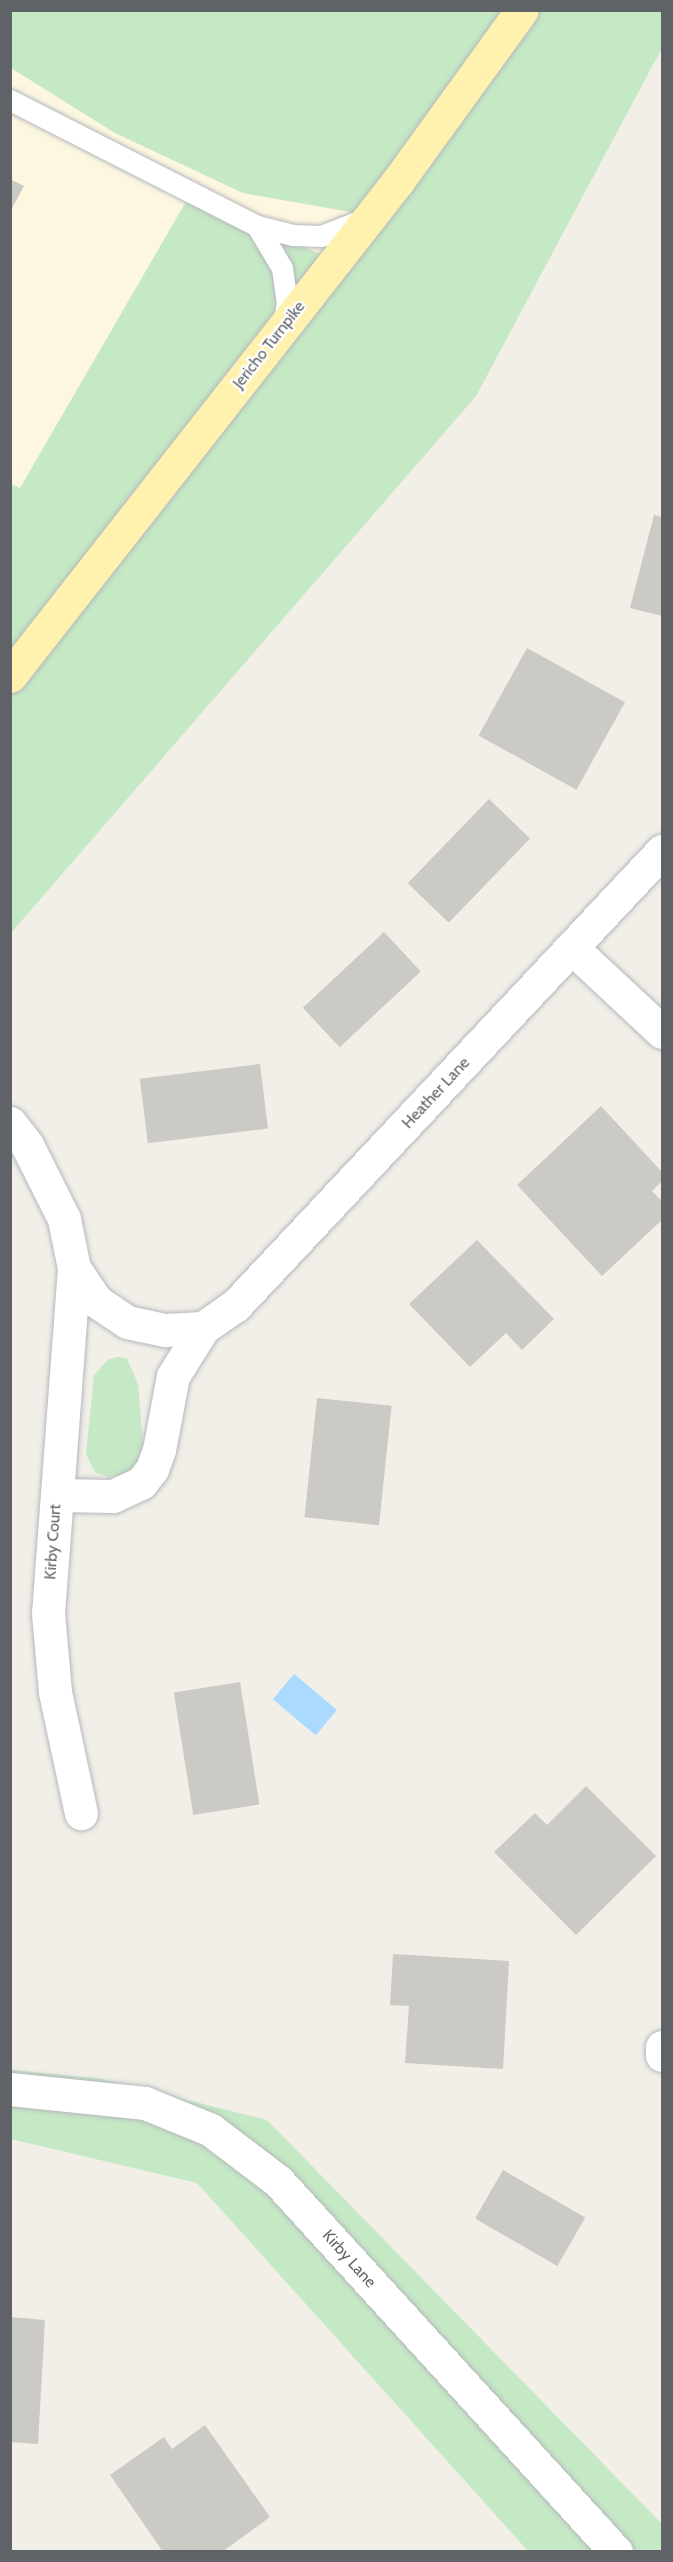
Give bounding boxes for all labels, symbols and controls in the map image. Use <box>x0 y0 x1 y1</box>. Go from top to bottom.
street label: Jericho Turnpike <box>229 297 309 393</box>
street label: Heather Lane <box>398 1053 474 1133</box>
street label: Kirby Court <box>41 1504 65 1580</box>
street label: Kirby Lane <box>318 2226 380 2292</box>

